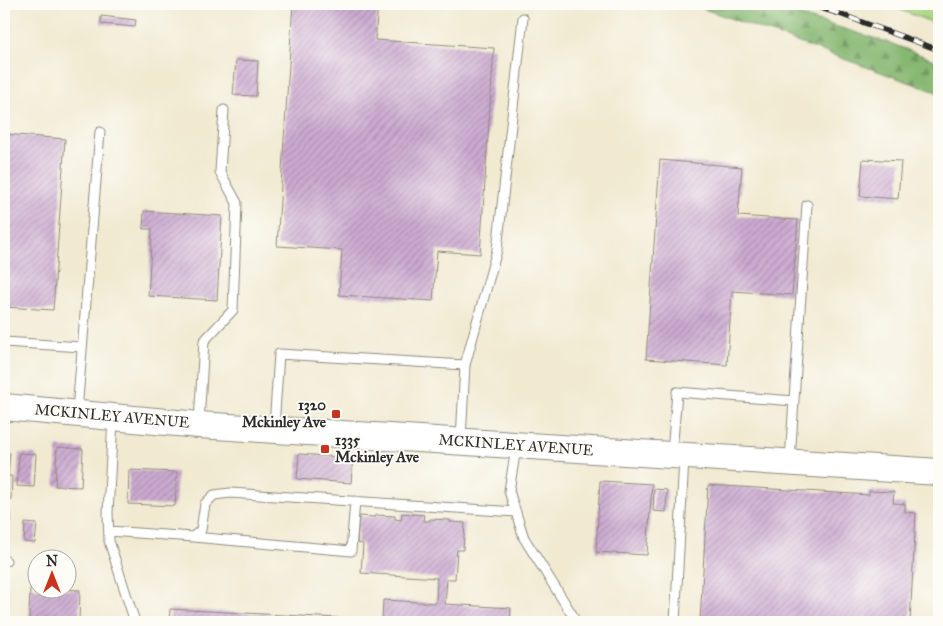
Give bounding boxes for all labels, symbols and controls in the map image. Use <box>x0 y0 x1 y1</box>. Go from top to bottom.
place label: 1320 Mckinley Ave <box>242 396 327 432</box>
street label: MCKINLEY AVENUE <box>34 400 190 432</box>
marker: 1320 Mckinley Ave <box>330 408 342 420</box>
place label: 1335 Mckinley Ave <box>335 431 420 467</box>
street label: MCKINLEY AVENUE <box>438 431 594 459</box>
marker: 1335 Mckinley Ave <box>319 443 331 455</box>
north arrow <box>28 548 78 598</box>
text: N <box>46 553 58 570</box>

